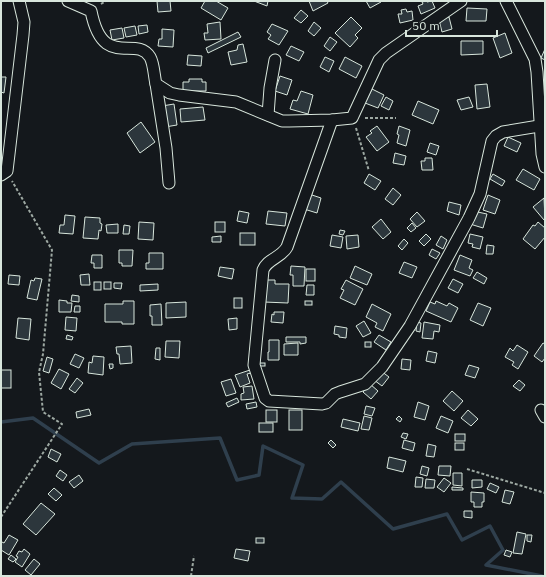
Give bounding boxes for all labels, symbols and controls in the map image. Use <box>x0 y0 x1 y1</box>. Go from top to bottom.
scale bar <box>406 12 497 38</box>
text: 50 m <box>412 18 440 33</box>

